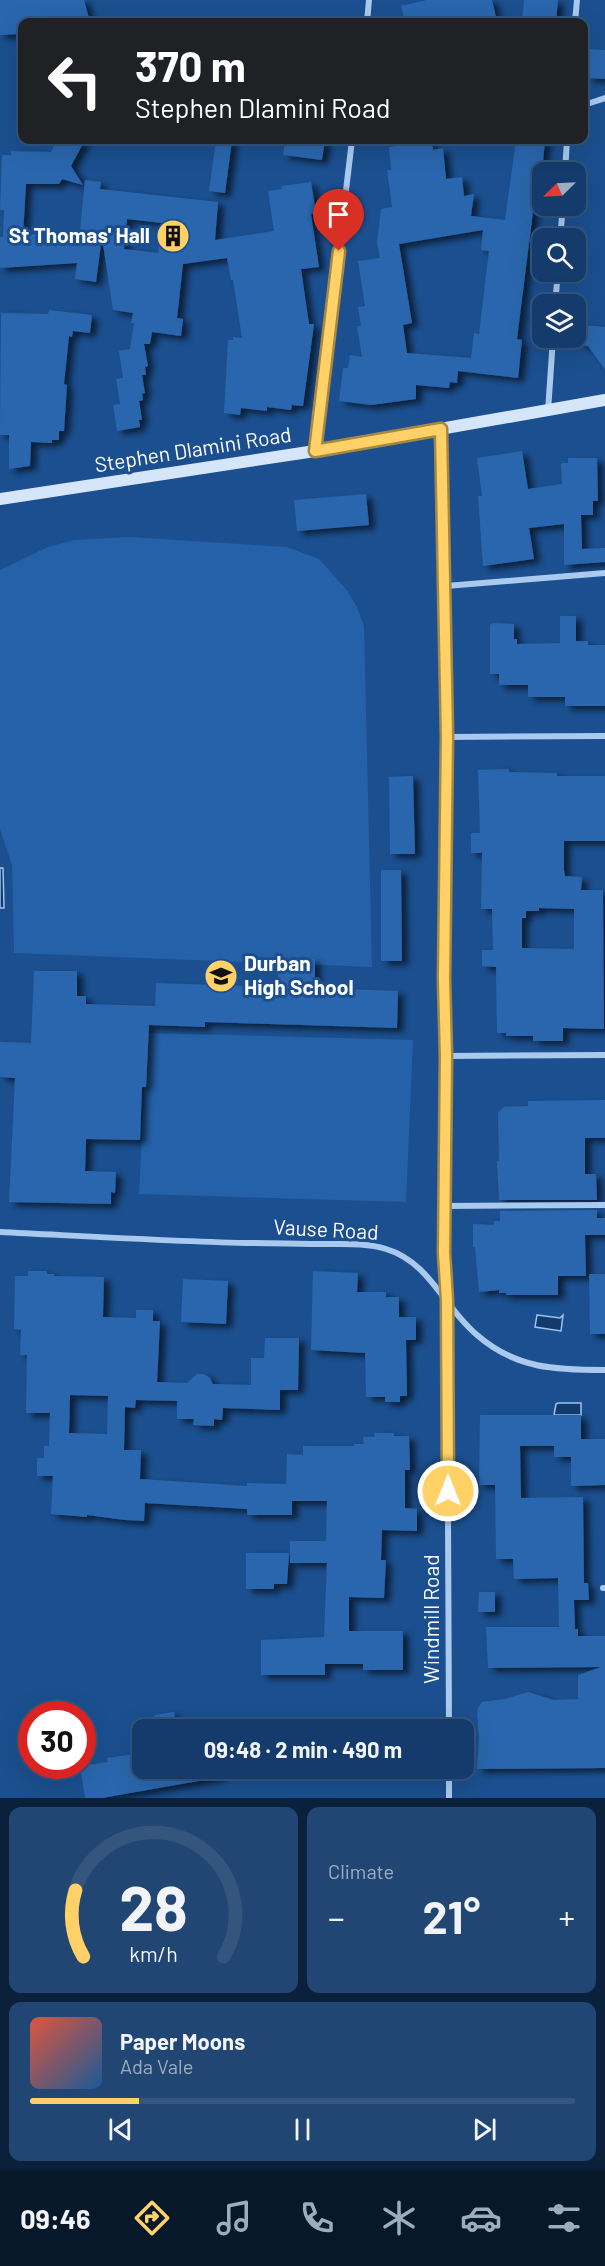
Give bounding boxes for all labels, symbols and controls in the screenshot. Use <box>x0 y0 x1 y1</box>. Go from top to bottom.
text: 370 m <box>135 40 246 90</box>
icon: left <box>36 42 114 120</box>
text: Stephen Dlamini Road <box>135 91 391 123</box>
north arrow <box>532 162 586 216</box>
map controls <box>532 162 586 348</box>
pin <box>313 189 364 251</box>
icon: arrive <box>322 198 355 231</box>
building icon: St Thomas' Hall <box>155 218 191 254</box>
place label: St Thomas' Hall <box>9 222 150 247</box>
button: search <box>532 228 586 282</box>
button: layers <box>532 294 586 348</box>
street label: Stephen Dlamini Road <box>93 421 293 476</box>
place label: Durban High School <box>244 950 354 999</box>
school or university icon: Durban High School <box>203 958 239 994</box>
street label: Vause Road <box>273 1213 379 1244</box>
position arrow <box>416 1459 480 1523</box>
street label: Windmill Road <box>418 1554 443 1684</box>
speed limit sign: 30 <box>18 1701 96 1779</box>
text: 09:48 · 2 min · 490 m <box>204 1736 402 1762</box>
text: Climate <box>328 1859 394 1883</box>
text: 28 <box>119 1869 188 1943</box>
text: 21° <box>423 1889 480 1943</box>
text: − <box>328 1897 345 1937</box>
text: + <box>559 1897 575 1937</box>
text: km/h <box>129 1941 178 1966</box>
text: Paper Moons <box>120 2028 245 2054</box>
text: Ada Vale <box>120 2054 193 2078</box>
icon: previous <box>104 2113 137 2146</box>
icon: pause <box>286 2113 319 2146</box>
icon: next <box>468 2113 501 2146</box>
icon: directions <box>131 2197 173 2239</box>
icon: music <box>213 2197 255 2239</box>
icon: phone <box>296 2197 338 2239</box>
icon: climate <box>378 2197 420 2239</box>
icon: car <box>460 2197 502 2239</box>
icon: filters <box>543 2197 585 2239</box>
text: 09:46 <box>20 2202 91 2234</box>

